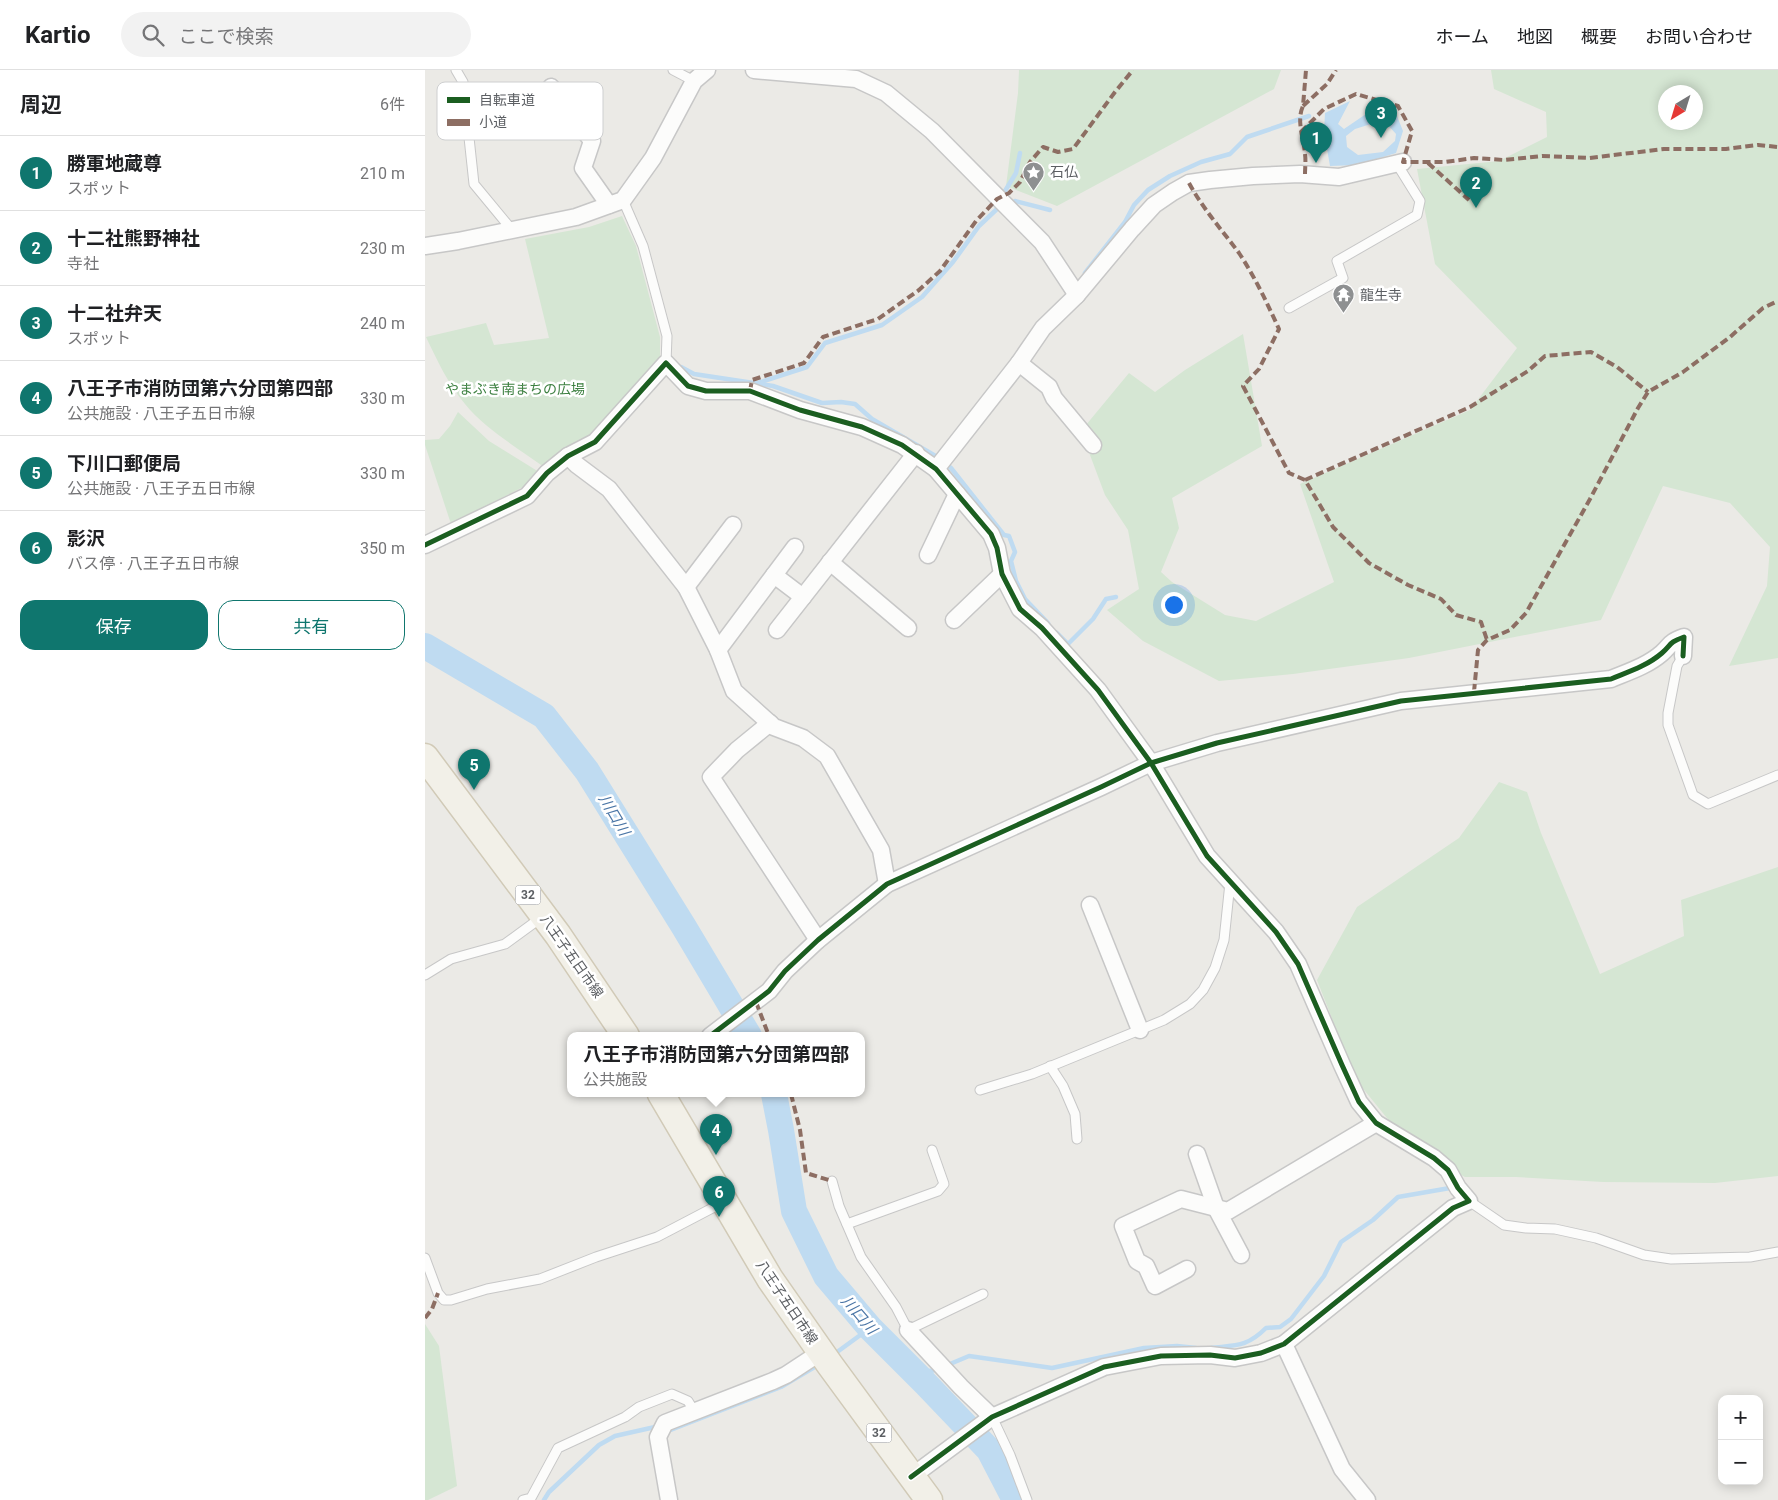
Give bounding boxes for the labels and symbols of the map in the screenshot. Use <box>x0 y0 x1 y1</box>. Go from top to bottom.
legend <box>437 82 603 140</box>
north arrow <box>1658 85 1703 130</box>
text: 自転車道 <box>479 92 535 108</box>
pin: 3 <box>1365 97 1397 138</box>
text: 小道 <box>479 114 507 130</box>
pin: 1 <box>1300 122 1332 163</box>
place icon: 石仏 <box>1022 160 1046 191</box>
place label: 石仏 <box>1050 164 1078 180</box>
pin: 2 <box>1460 167 1492 208</box>
temple icon: 龍生寺 <box>1332 283 1356 314</box>
place label: 龍生寺 <box>1360 287 1402 303</box>
park label: やまぶき南まちの広場 <box>445 381 585 397</box>
your location <box>1161 592 1187 618</box>
pin: 5 <box>458 749 490 790</box>
water label: 川口川 <box>595 791 634 841</box>
road number: 32 <box>515 886 541 904</box>
street label: 八王子五日市線 <box>537 911 607 1001</box>
pin: 4 <box>700 1114 732 1155</box>
pin: 6 <box>703 1176 735 1217</box>
street label: 八王子五日市線 <box>753 1257 821 1347</box>
water label: 川口川 <box>837 1292 882 1339</box>
road number: 32 <box>867 1424 891 1442</box>

